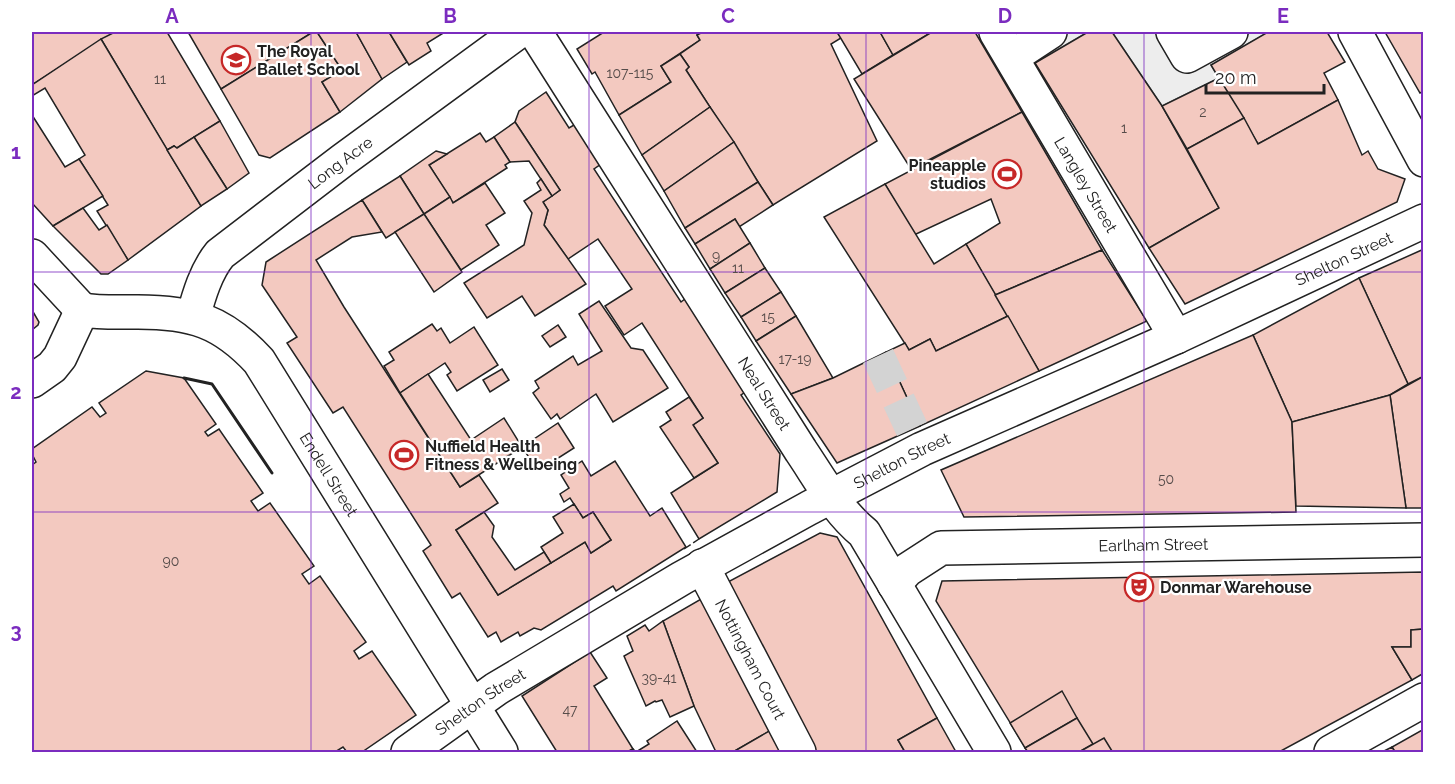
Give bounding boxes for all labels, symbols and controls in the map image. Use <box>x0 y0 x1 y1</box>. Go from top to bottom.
text: A <box>165 4 179 28</box>
text: B <box>443 4 457 28</box>
text: C <box>721 4 735 28</box>
text: D <box>998 4 1012 28</box>
text: E <box>1277 4 1289 28</box>
place label: The Royal Ballet School <box>257 42 361 79</box>
school or university icon: The Royal Ballet School <box>220 44 252 76</box>
scale bar <box>1206 57 1324 95</box>
house number: 107-115 <box>607 65 654 81</box>
text: 20 m <box>1215 67 1257 88</box>
house number: 11 <box>154 71 166 87</box>
house number: 2 <box>1199 104 1207 120</box>
house number: 1 <box>1121 120 1127 136</box>
street label: Long Acre <box>304 132 376 193</box>
street label: Langley Street <box>1050 133 1122 236</box>
text: 1 <box>11 140 21 164</box>
place label: Pineapple studios <box>909 156 986 193</box>
sports icon: Pineapple studios <box>991 158 1023 190</box>
street label: Shelton Street <box>1292 227 1396 290</box>
house number: 9 <box>712 248 720 264</box>
house number: 11 <box>732 260 744 276</box>
house number: 15 <box>761 309 775 325</box>
house number: 17-19 <box>778 351 812 367</box>
street label: Neal Street <box>734 353 795 434</box>
text: 2 <box>10 380 22 404</box>
street label: Shelton Street <box>850 428 953 493</box>
street label: Endell Street <box>296 429 363 520</box>
place label: Nuffield Health Fitness & Wellbeing <box>425 437 577 474</box>
sports icon: Nuffield Health Fitness & Wellbeing <box>388 439 420 471</box>
house number: 50 <box>1158 471 1174 487</box>
street label: Earlham Street <box>1098 534 1209 555</box>
house number: 90 <box>163 553 179 569</box>
theatre icon: Donmar Warehouse <box>1123 571 1155 603</box>
place label: Donmar Warehouse <box>1160 578 1312 597</box>
street label: Nottingham Court <box>711 596 790 723</box>
text: 3 <box>10 619 22 643</box>
street label: Shelton Street <box>431 664 529 739</box>
house number: 39-41 <box>641 670 677 686</box>
house number: 47 <box>562 702 578 718</box>

